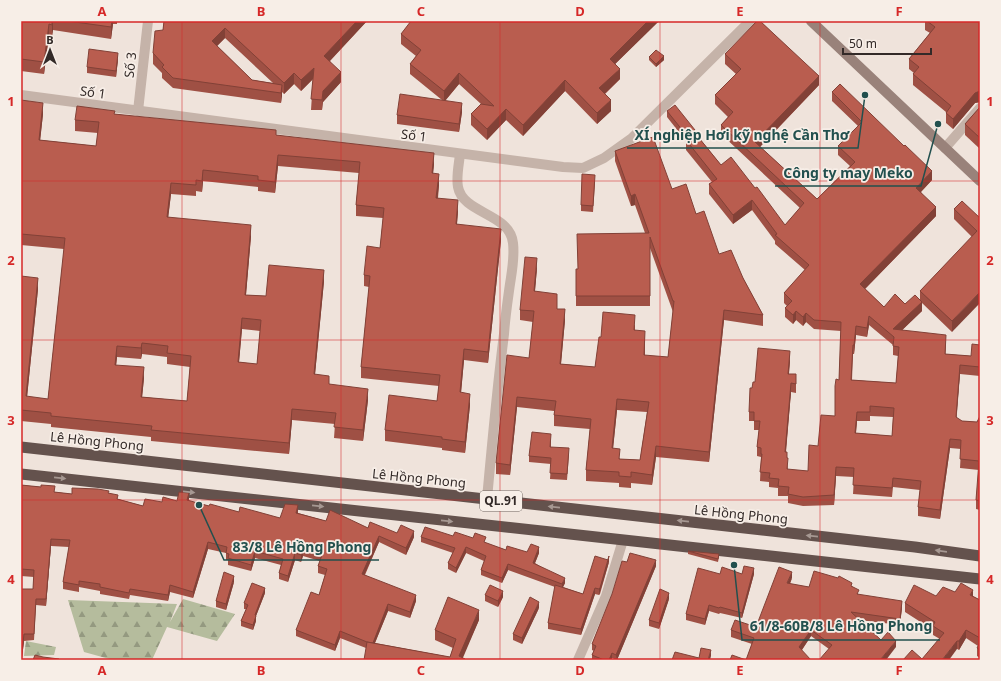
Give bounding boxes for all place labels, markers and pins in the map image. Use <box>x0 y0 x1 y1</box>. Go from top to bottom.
callout: XÍ nghiệp Hơi kỹ nghệ Cần Thơ <box>627 122 858 148</box>
callout: Công ty may Meko <box>775 160 921 186</box>
callout: 83/8 Lê Hồng Phong <box>224 534 379 560</box>
callout: 61/8-60B/8 Lê Hồng Phong <box>742 614 940 640</box>

